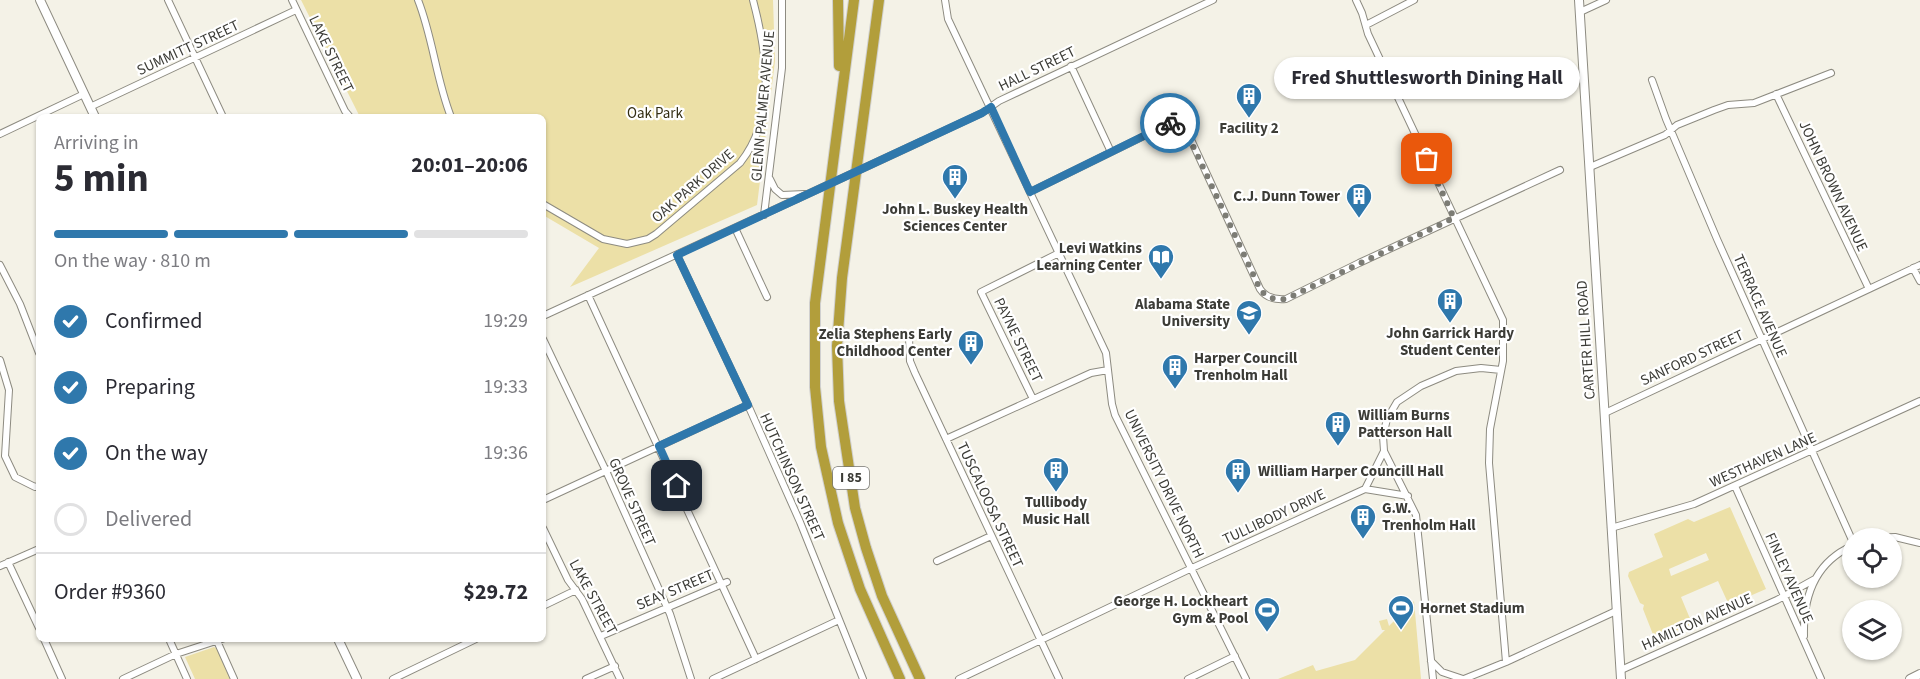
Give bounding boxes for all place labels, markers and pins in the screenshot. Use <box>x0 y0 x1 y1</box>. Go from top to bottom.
callout: Fred Shuttlesworth Dining Hall <box>1274 57 1580 99</box>
building icon: Facility 2 <box>1234 81 1264 119</box>
place label: Facility 2 <box>1219 118 1279 139</box>
pin <box>1401 133 1452 184</box>
building icon: John L. Buskey Health Sciences Center <box>940 162 970 200</box>
building icon: C.J. Dunn Tower <box>1344 181 1374 219</box>
place label: C.J. Dunn Tower <box>1233 186 1340 207</box>
place label: John L. Buskey Health Sciences Center <box>882 199 1028 237</box>
place label: Levi Watkins Learning Center <box>1036 238 1142 276</box>
library icon: Levi Watkins Learning Center <box>1146 242 1176 280</box>
building icon: John Garrick Hardy Student Center <box>1435 286 1465 324</box>
place label: Alabama State University <box>1134 294 1230 332</box>
school or university icon: Alabama State University <box>1234 298 1264 336</box>
place label: John Garrick Hardy Student Center <box>1386 323 1514 361</box>
place label: Zelia Stephens Early Childhood Center <box>818 324 952 362</box>
building icon: Zelia Stephens Early Childhood Center <box>956 328 986 366</box>
place label: Harper Councill Trenholm Hall <box>1194 348 1298 386</box>
building icon: Harper Councill Trenholm Hall <box>1160 352 1190 390</box>
place label: William Burns Patterson Hall <box>1358 405 1452 443</box>
building icon: William Burns Patterson Hall <box>1323 409 1353 447</box>
building icon: Tullibody Music Hall <box>1041 455 1071 493</box>
building icon: William Harper Councill Hall <box>1223 456 1253 494</box>
pin <box>651 460 702 511</box>
place label: William Harper Councill Hall <box>1258 461 1444 482</box>
place label: Tullibody Music Hall <box>1022 492 1090 530</box>
place label: G.W. Trenholm Hall <box>1382 498 1476 536</box>
building icon: G.W. Trenholm Hall <box>1348 502 1378 540</box>
place label: George H. Lockheart Gym & Pool <box>1113 591 1249 629</box>
sports icon: Hornet Stadium <box>1386 593 1416 631</box>
sports icon: George H. Lockheart Gym & Pool <box>1252 595 1282 633</box>
place label: Hornet Stadium <box>1420 598 1525 619</box>

